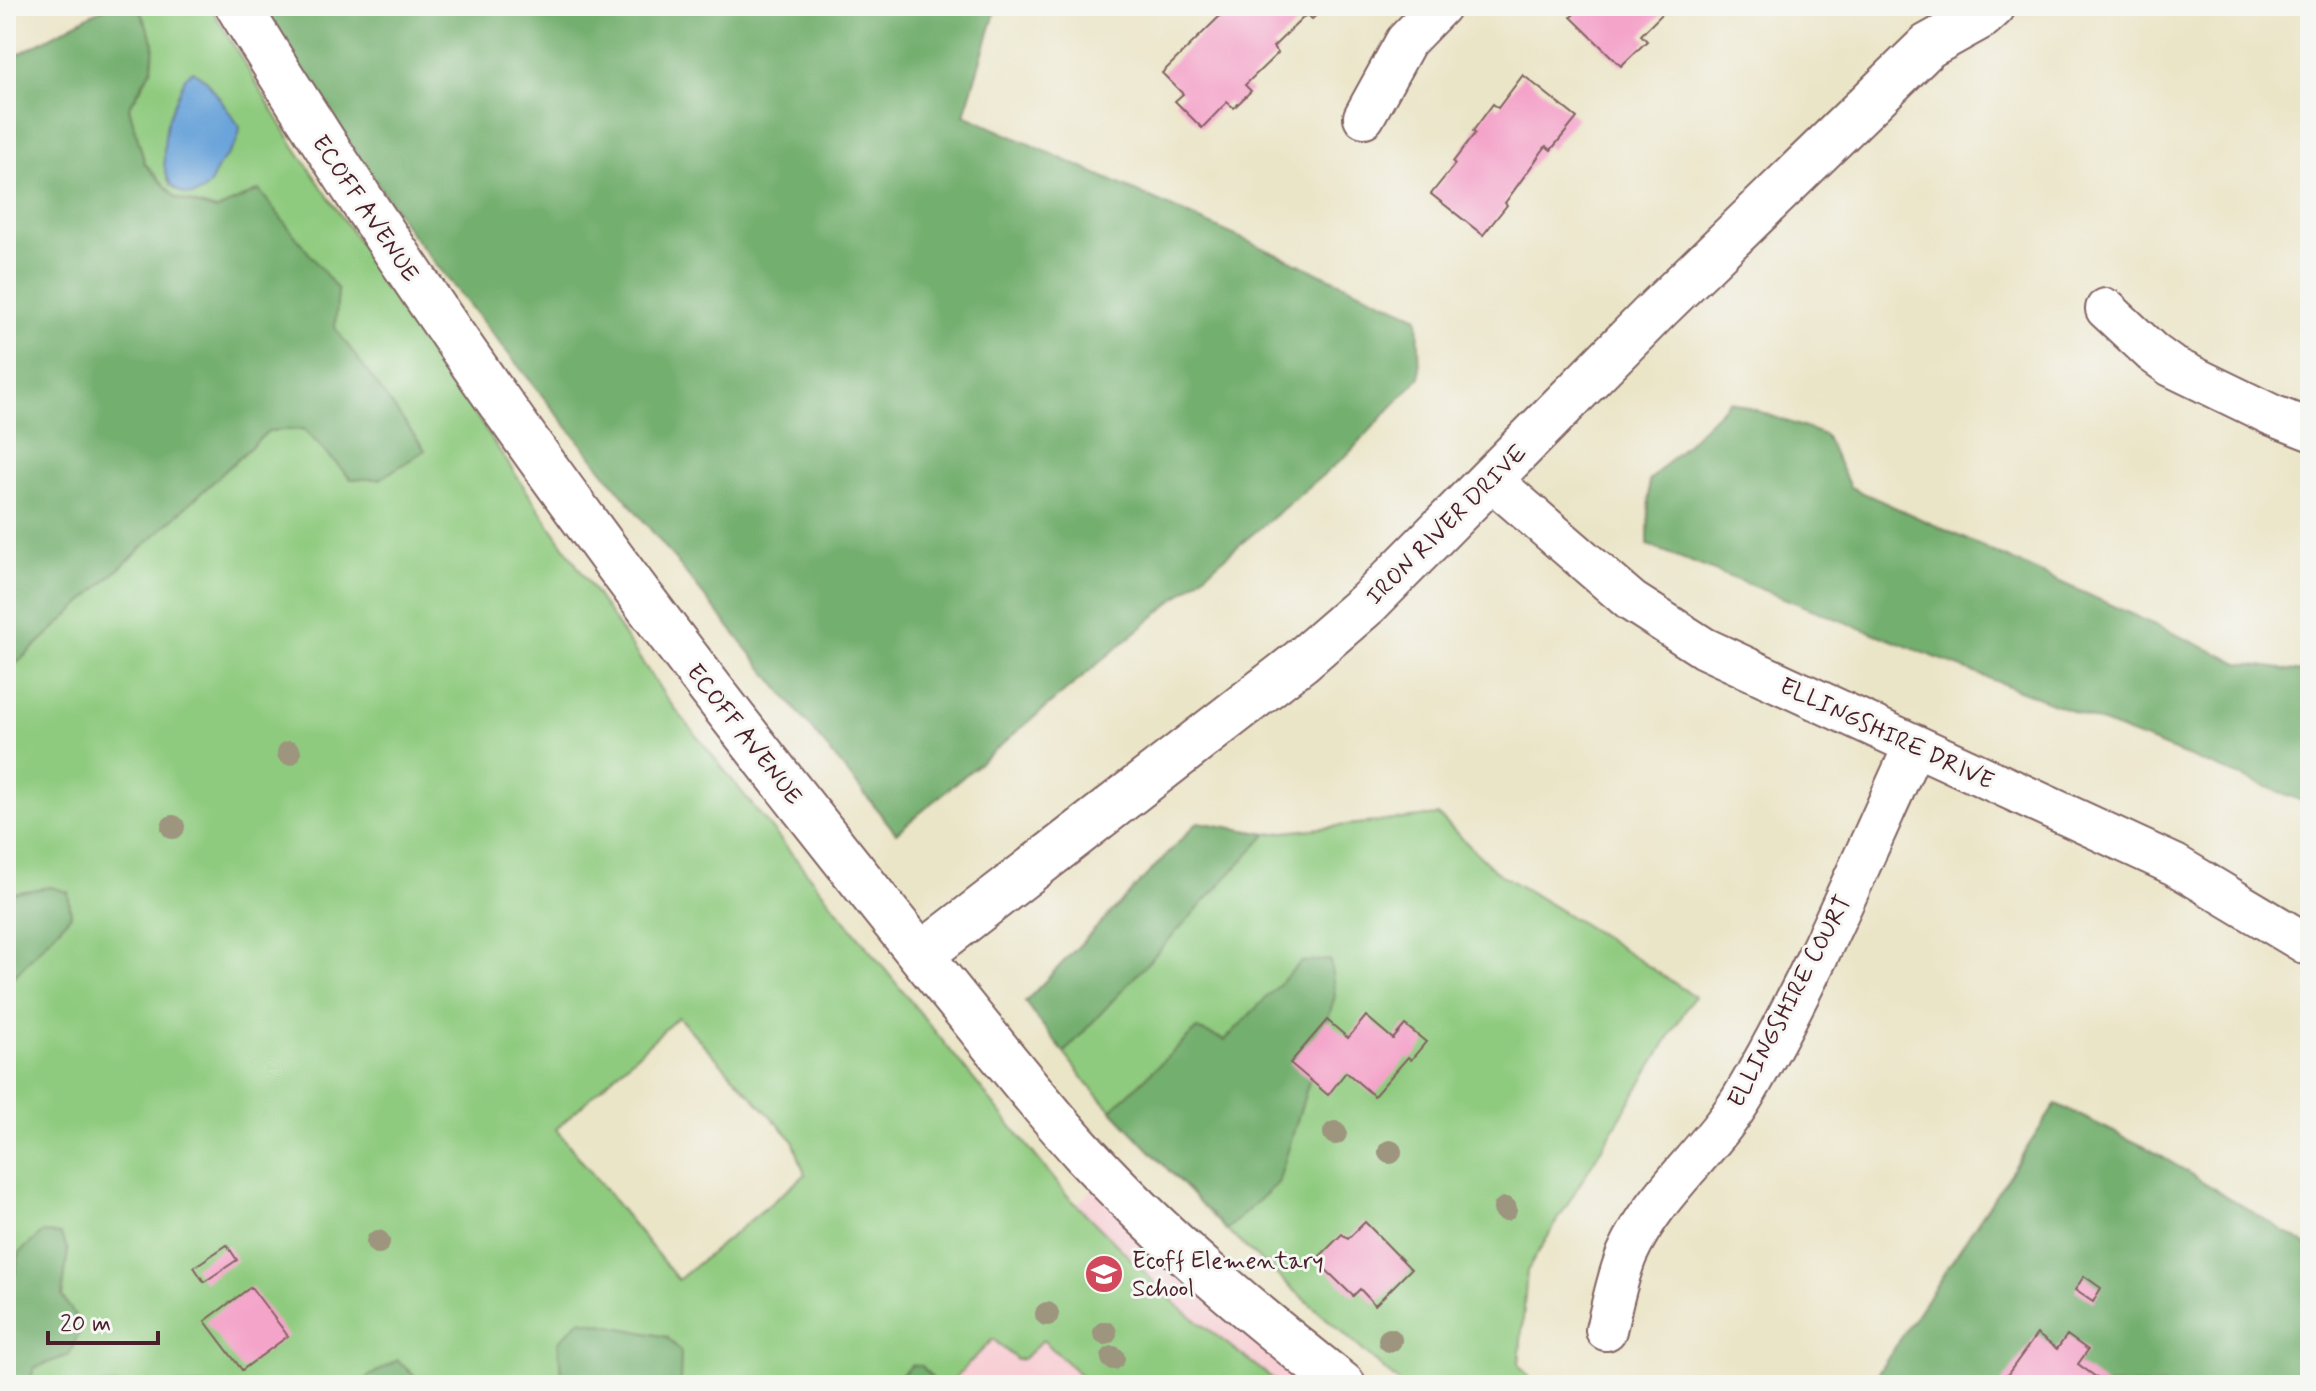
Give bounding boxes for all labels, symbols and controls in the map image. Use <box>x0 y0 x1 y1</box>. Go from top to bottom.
street label: ECOFF AVENUE <box>304 129 425 288</box>
street label: IRON RIVER DRIVE <box>1360 438 1534 612</box>
street label: ECOFF AVENUE <box>679 658 809 812</box>
street label: ELLINGSHIRE DRIVE <box>1774 671 1998 798</box>
street label: ELLINGSHIRE COURT <box>1721 890 1859 1113</box>
place label: Ecoff Elementary School <box>1132 1246 1324 1305</box>
school or university icon: Ecoff Elementary School <box>1083 1253 1125 1295</box>
scale bar <box>48 1295 158 1345</box>
text: 20 m <box>60 1309 111 1340</box>

